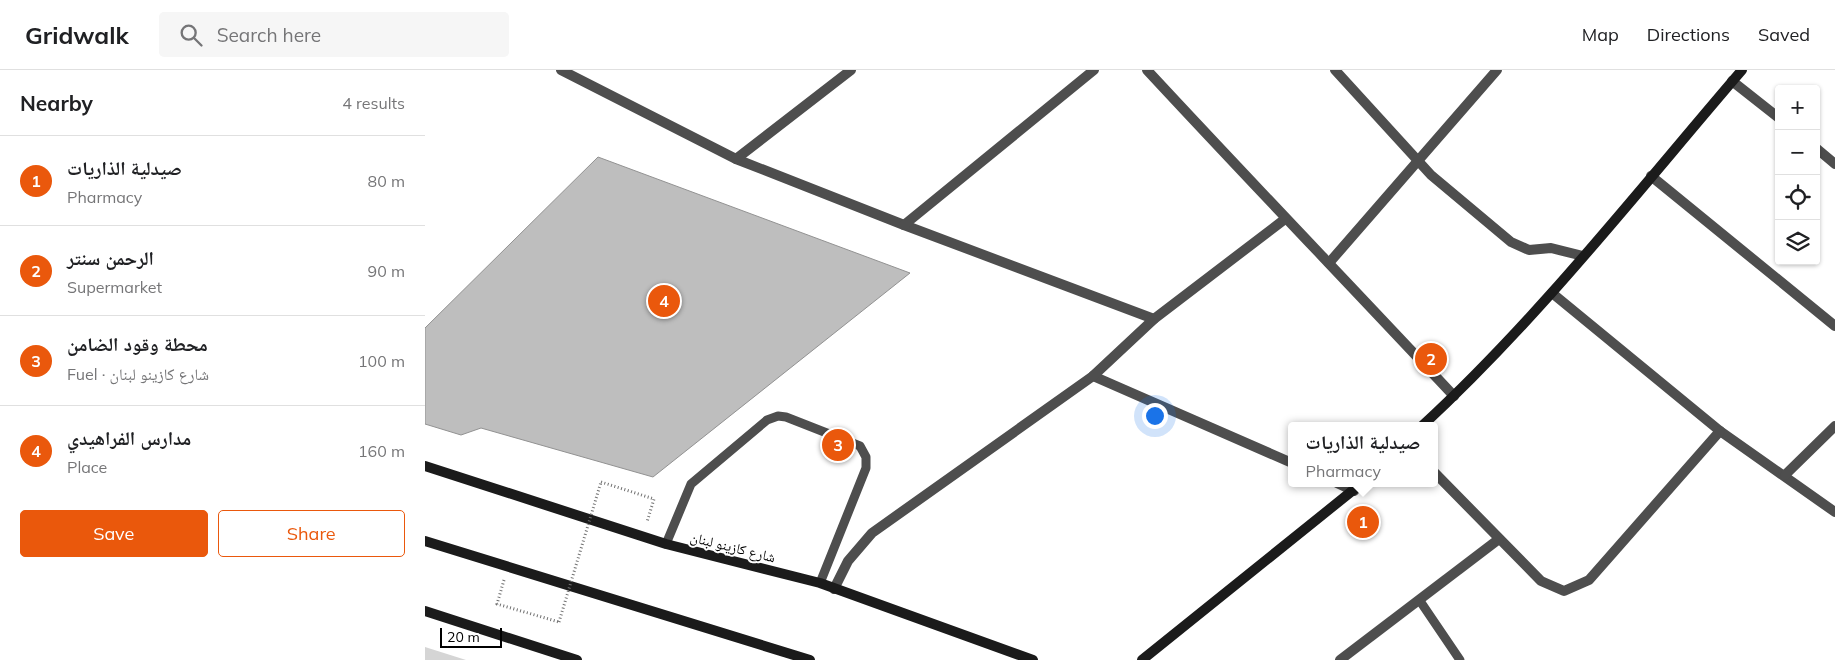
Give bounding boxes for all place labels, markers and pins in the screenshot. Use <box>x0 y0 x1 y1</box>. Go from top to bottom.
pin: 4 <box>648 282 680 320</box>
pin: 2 <box>1415 340 1447 378</box>
pin: 3 <box>822 426 854 464</box>
pin: 1 <box>1347 503 1379 541</box>

